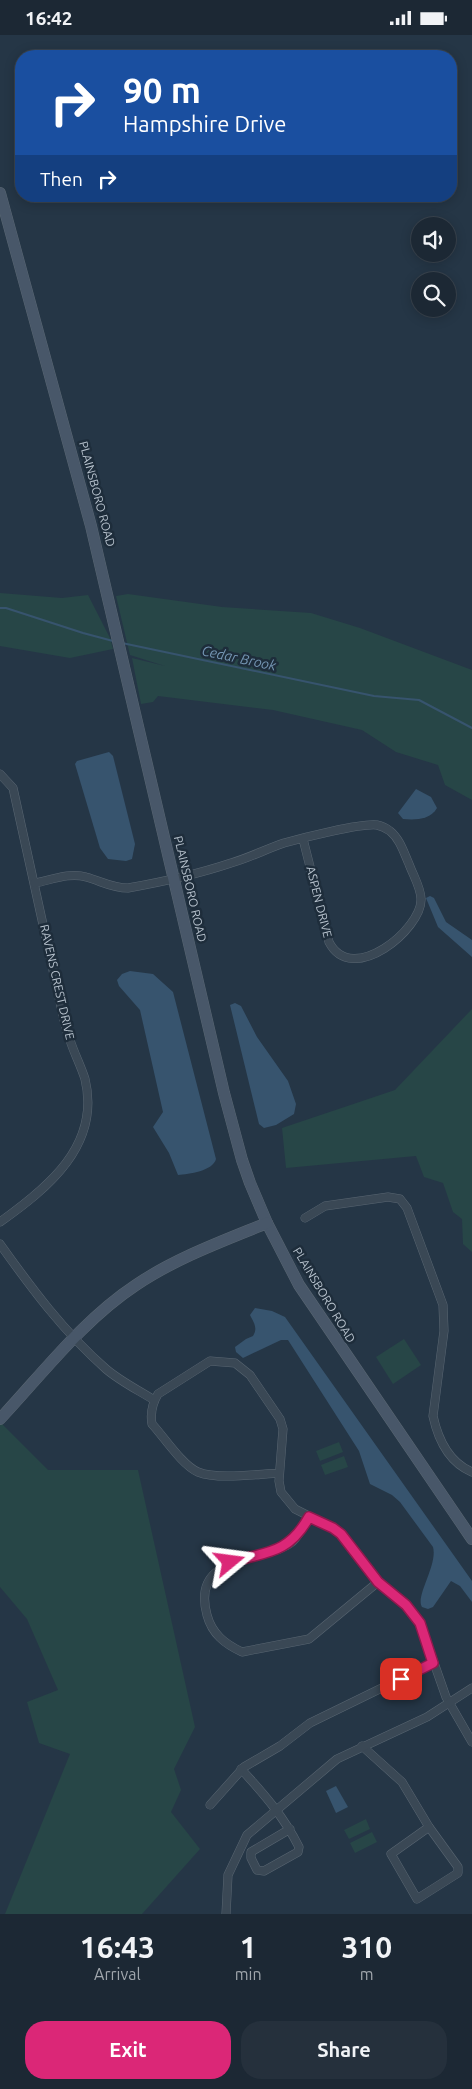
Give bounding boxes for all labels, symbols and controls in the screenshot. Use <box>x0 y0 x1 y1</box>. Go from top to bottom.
text: 16:42 <box>25 7 73 29</box>
icon: right <box>40 70 105 135</box>
text: 90 m <box>123 70 201 110</box>
text: Hampshire Drive <box>123 111 286 136</box>
icon: right <box>93 165 121 193</box>
text: Then <box>40 168 83 190</box>
map controls <box>411 217 456 317</box>
button: sound <box>411 217 456 262</box>
button: search <box>411 272 456 317</box>
street label: PLAINSBORO ROAD <box>77 440 118 548</box>
water label: Cedar Brook <box>200 642 278 674</box>
street label: PLAINSBORO ROAD <box>172 834 209 943</box>
street label: ASPEN DRIVE <box>304 865 335 939</box>
street label: RAVENS CREST DRIVE <box>38 923 77 1041</box>
street label: PLAINSBORO ROAD <box>291 1245 358 1345</box>
position arrow <box>203 1535 255 1587</box>
pin <box>380 1658 422 1700</box>
icon: arrive <box>387 1665 415 1693</box>
text: 16:43 <box>80 1930 155 1964</box>
text: 1 <box>240 1930 257 1964</box>
text: 310 <box>341 1930 392 1964</box>
text: Arrival <box>94 1965 141 1983</box>
text: min <box>235 1965 262 1983</box>
text: m <box>360 1965 374 1983</box>
button: Exit <box>25 2021 231 2079</box>
button: Share <box>241 2021 447 2079</box>

